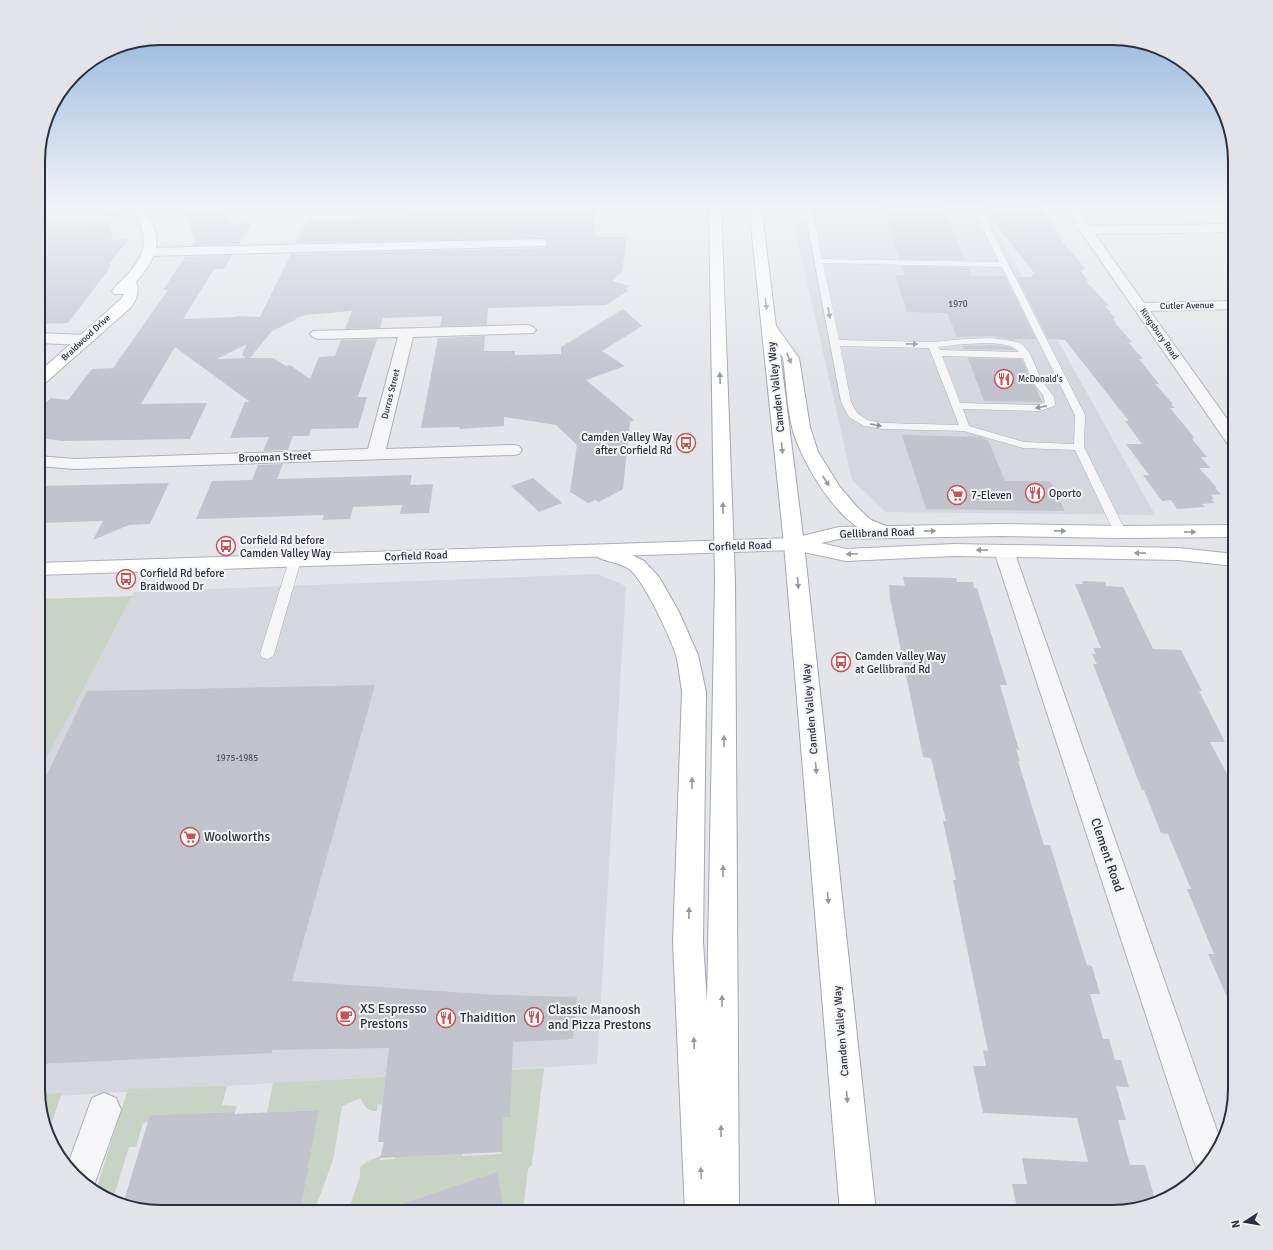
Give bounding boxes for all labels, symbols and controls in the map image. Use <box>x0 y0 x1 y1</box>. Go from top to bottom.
one-way arrow <box>763 298 769 310</box>
house number: 1970 <box>948 299 968 310</box>
street label: Cutler Avenue <box>1160 300 1215 312</box>
street label: Kingsbury Road <box>1137 306 1181 362</box>
one-way arrow <box>826 307 832 319</box>
street label: Braidwood Drive <box>59 312 113 363</box>
street label: Camden Valley Way <box>765 340 787 433</box>
one-way arrow <box>906 341 918 348</box>
one-way arrow <box>787 353 793 365</box>
street label: Durras Street <box>379 368 403 420</box>
restaurant icon: McDonald's <box>993 368 1015 390</box>
one-way arrow <box>717 371 723 384</box>
place label: McDonald's <box>1018 374 1063 385</box>
one-way arrow <box>1035 405 1047 411</box>
one-way arrow <box>869 422 882 428</box>
place label: Camden Valley Way after Corfield Rd <box>581 431 673 457</box>
bus stop icon: Camden Valley Way after Corfield Rd <box>675 432 697 454</box>
one-way arrow <box>779 442 786 454</box>
street label: Brooman Street <box>238 449 312 465</box>
one-way arrow <box>822 476 830 486</box>
restaurant icon: Oporto <box>1024 482 1046 504</box>
supermarket icon: 7-Eleven <box>946 484 968 506</box>
place label: Oporto <box>1049 487 1082 500</box>
place label: 7-Eleven <box>971 489 1012 502</box>
one-way arrow <box>720 501 726 514</box>
street label: Gellibrand Road <box>839 525 915 541</box>
one-way arrow <box>924 528 937 534</box>
one-way arrow <box>1054 528 1067 534</box>
one-way arrow <box>1184 529 1197 535</box>
place label: Corfield Rd before Camden Valley Way <box>240 534 332 560</box>
bus stop icon: Corfield Rd before Camden Valley Way <box>215 535 237 557</box>
street label: Corfield Road <box>708 538 772 554</box>
one-way arrow <box>976 547 988 554</box>
street label: Corfield Road <box>384 548 448 564</box>
one-way arrow <box>1134 550 1146 557</box>
one-way arrow <box>846 551 858 558</box>
place label: Corfield Rd before Braidwood Dr <box>140 567 225 593</box>
bus stop icon: Corfield Rd before Braidwood Dr <box>115 568 137 590</box>
one-way arrow <box>795 577 801 589</box>
place label: Camden Valley Way at Gellibrand Rd <box>855 650 947 676</box>
bus stop icon: Camden Valley Way at Gellibrand Rd <box>830 651 852 673</box>
street label: Camden Valley Way <box>799 662 820 755</box>
one-way arrow <box>721 734 727 747</box>
house number: 1975-1985 <box>216 753 258 764</box>
one-way arrow <box>813 762 819 774</box>
one-way arrow <box>689 776 695 789</box>
street label: Clement Road <box>1087 816 1127 894</box>
supermarket icon: Woolworths <box>179 826 201 848</box>
place label: Woolworths <box>204 829 270 845</box>
one-way arrow <box>720 864 726 877</box>
one-way arrow <box>825 892 832 904</box>
one-way arrow <box>686 906 692 919</box>
street label: Camden Valley Way <box>830 984 851 1077</box>
one-way arrow <box>719 994 725 1007</box>
place label: XS Espresso Prestons <box>360 1001 427 1032</box>
place label: Classic Manoosh and Pizza Prestons <box>548 1002 652 1033</box>
cafe icon: XS Espresso Prestons <box>335 1005 357 1027</box>
restaurant icon: Classic Manoosh and Pizza Prestons <box>523 1006 545 1028</box>
restaurant icon: Thaidition <box>435 1007 457 1029</box>
place label: Thaidition <box>460 1010 516 1026</box>
one-way arrow <box>690 1037 697 1049</box>
one-way arrow <box>844 1091 851 1103</box>
one-way arrow <box>718 1124 724 1137</box>
one-way arrow <box>698 1166 704 1179</box>
north arrow <box>1225 1202 1265 1242</box>
text: N <box>1229 1219 1243 1229</box>

